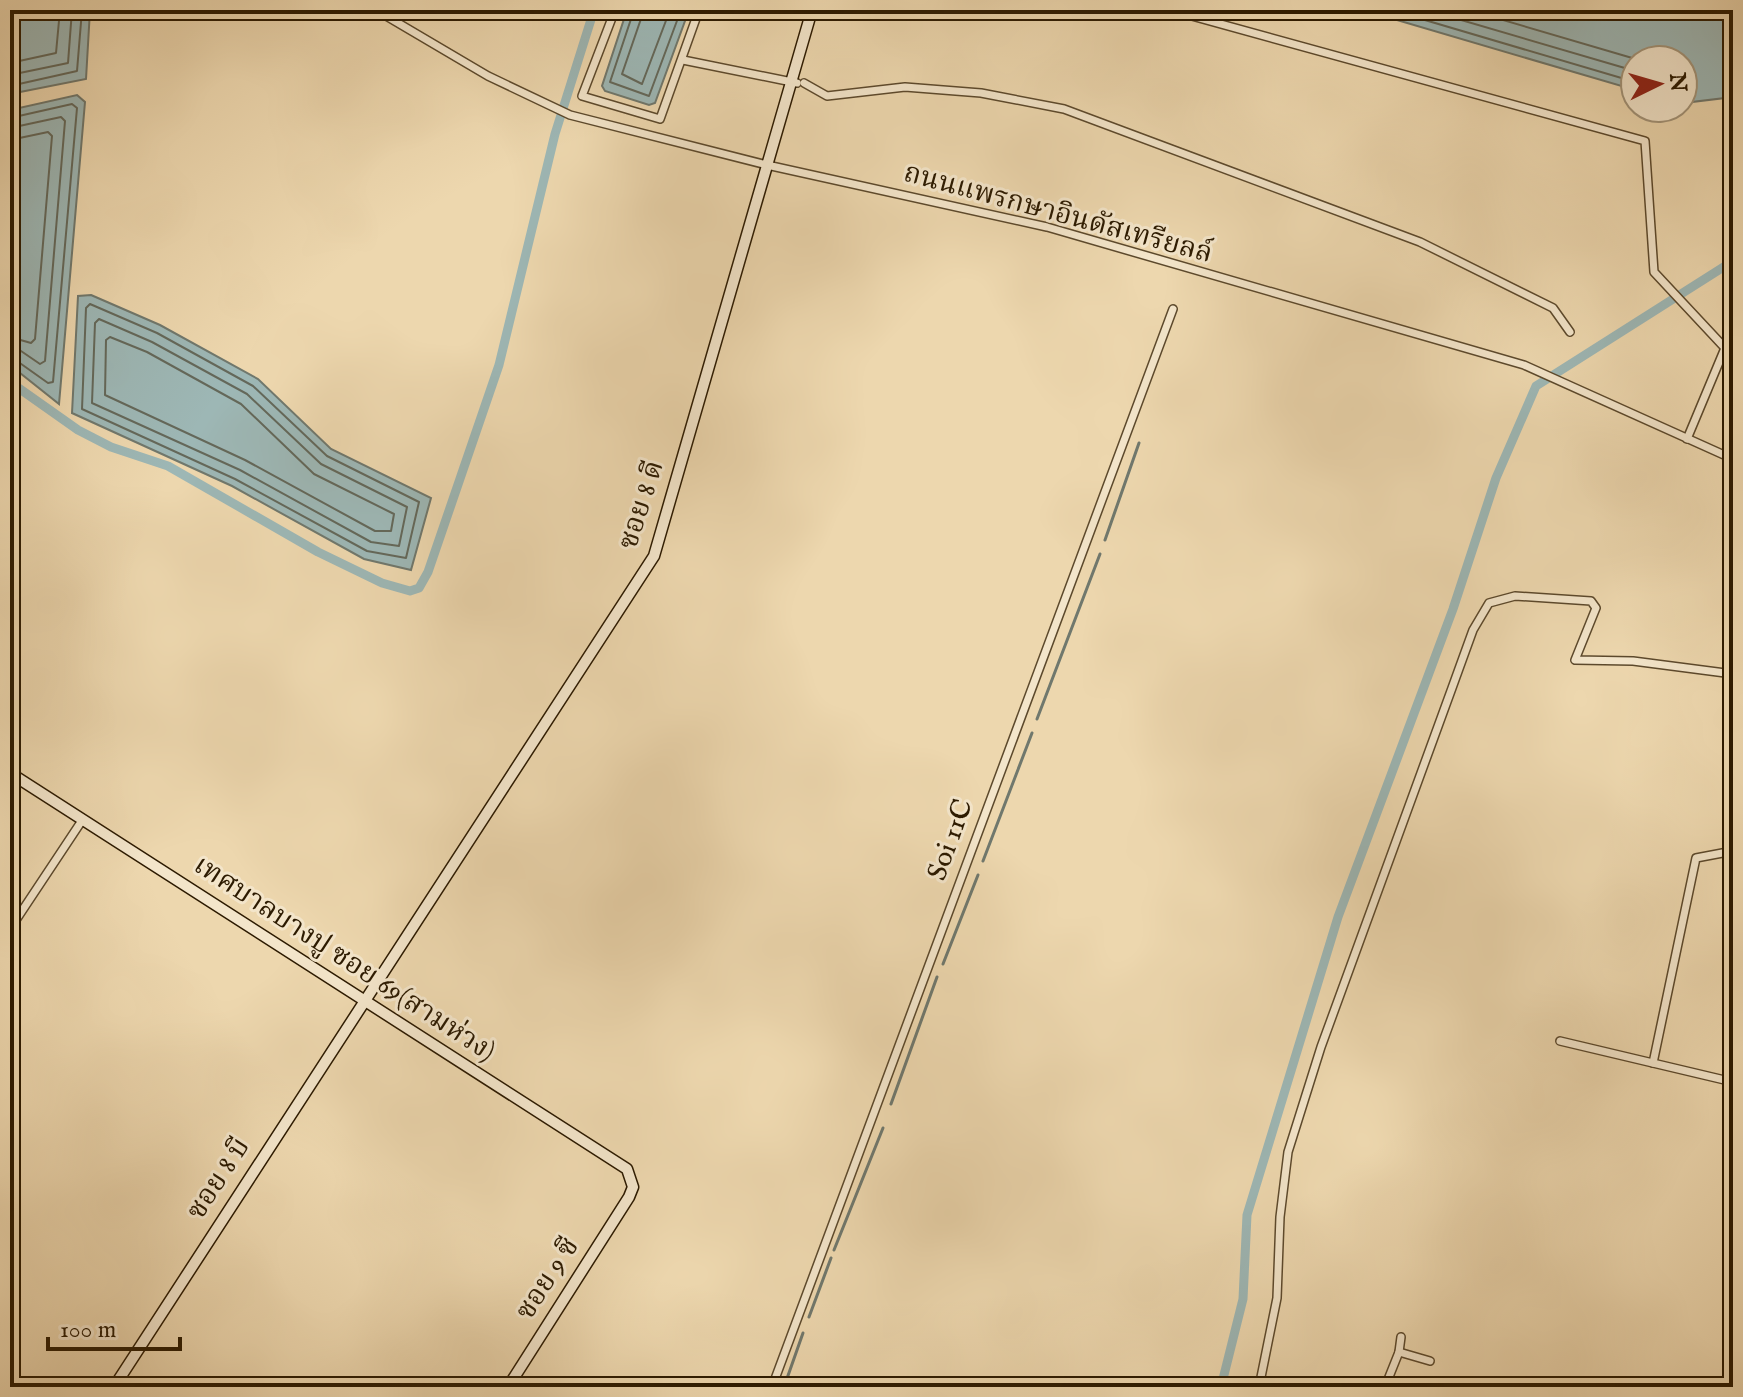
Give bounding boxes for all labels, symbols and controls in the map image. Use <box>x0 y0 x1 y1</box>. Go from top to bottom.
north arrow <box>1619 44 1699 124</box>
text: N <box>1662 71 1692 93</box>
street label: ถนนแพรกษาอินดัสเทรียลล์ <box>900 155 1217 272</box>
street label: ซอย 8 ดี <box>611 456 673 554</box>
street label: Soi 11C <box>920 795 982 885</box>
street label: เทศบาลบางปู ซอย 69(สามห่วง) <box>186 848 502 1070</box>
street label: ซอย 8 บี <box>180 1131 258 1227</box>
street label: ซอย 9 ซี <box>508 1231 588 1327</box>
scale bar <box>48 1301 180 1351</box>
text: 100 m <box>60 1315 116 1346</box>

